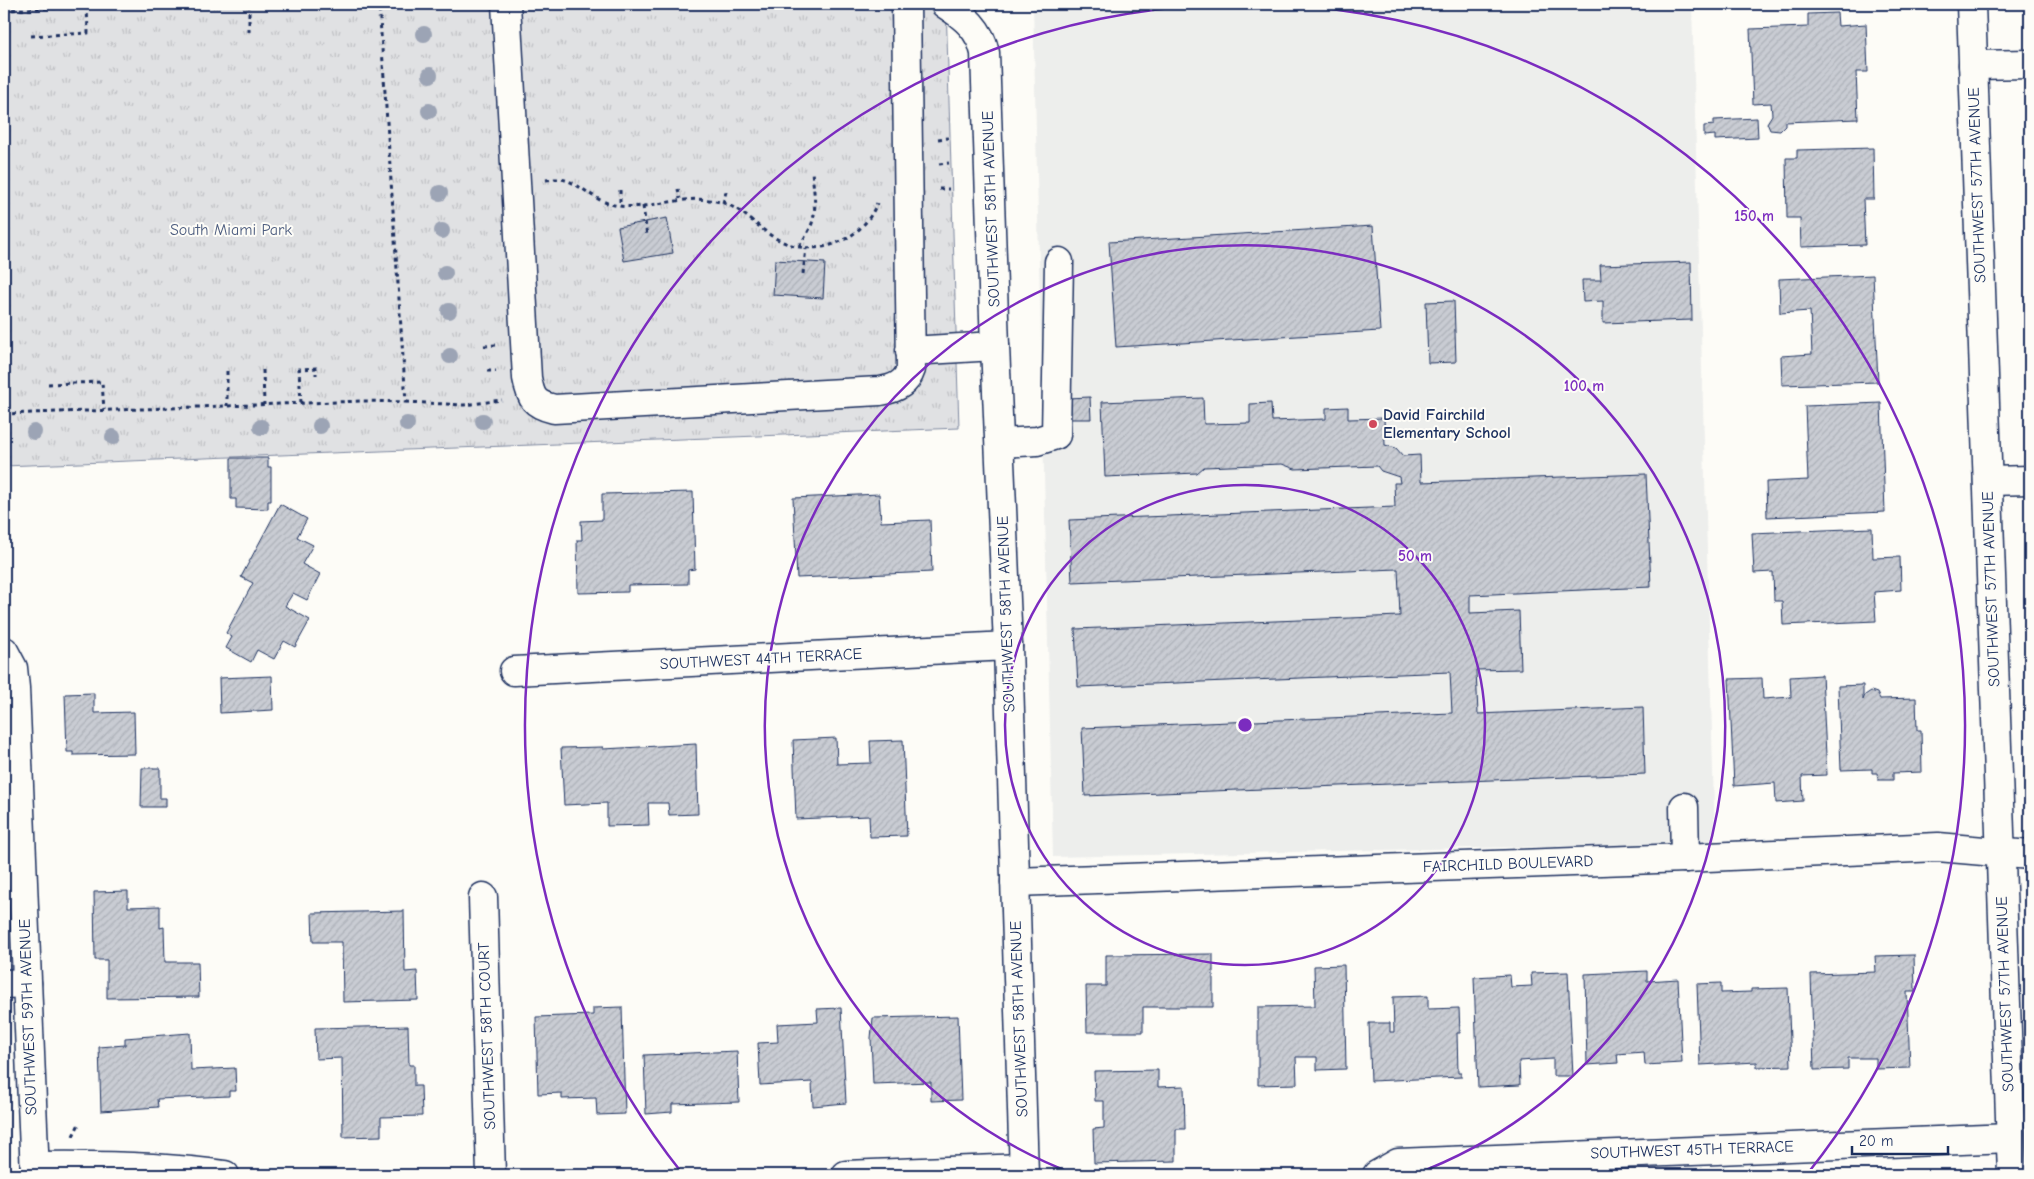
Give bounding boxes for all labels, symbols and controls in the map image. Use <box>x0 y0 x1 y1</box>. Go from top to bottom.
street label: SOUTHWEST 57TH AVENUE <box>1965 87 1989 283</box>
street label: SOUTHWEST 58TH AVENUE <box>979 110 1003 307</box>
text: 150 m <box>1734 207 1774 225</box>
park label: South Miami Park <box>170 221 292 239</box>
text: 100 m <box>1564 377 1604 395</box>
place label: David Fairchild Elementary School <box>1383 406 1511 442</box>
marker: David Fairchild Elementary School <box>1367 418 1379 430</box>
street label: SOUTHWEST 57TH AVENUE <box>1979 491 2003 687</box>
street label: SOUTHWEST 58TH AVENUE <box>994 515 1018 712</box>
text: 50 m <box>1398 547 1432 565</box>
street label: SOUTHWEST 44TH TERRACE <box>659 645 863 673</box>
centre of rings <box>1236 716 1254 734</box>
street label: FAIRCHILD BOULEVARD <box>1422 852 1594 876</box>
street label: SOUTHWEST 57TH AVENUE <box>1993 896 2017 1092</box>
street label: SOUTHWEST 59TH AVENUE <box>16 918 40 1116</box>
street label: SOUTHWEST 58TH AVENUE <box>1007 920 1031 1117</box>
street label: SOUTHWEST 58TH COURT <box>475 941 499 1130</box>
scale bar <box>1852 1124 1948 1156</box>
text: 20 m <box>1859 1132 1893 1150</box>
street label: SOUTHWEST 45TH TERRACE <box>1590 1137 1794 1163</box>

